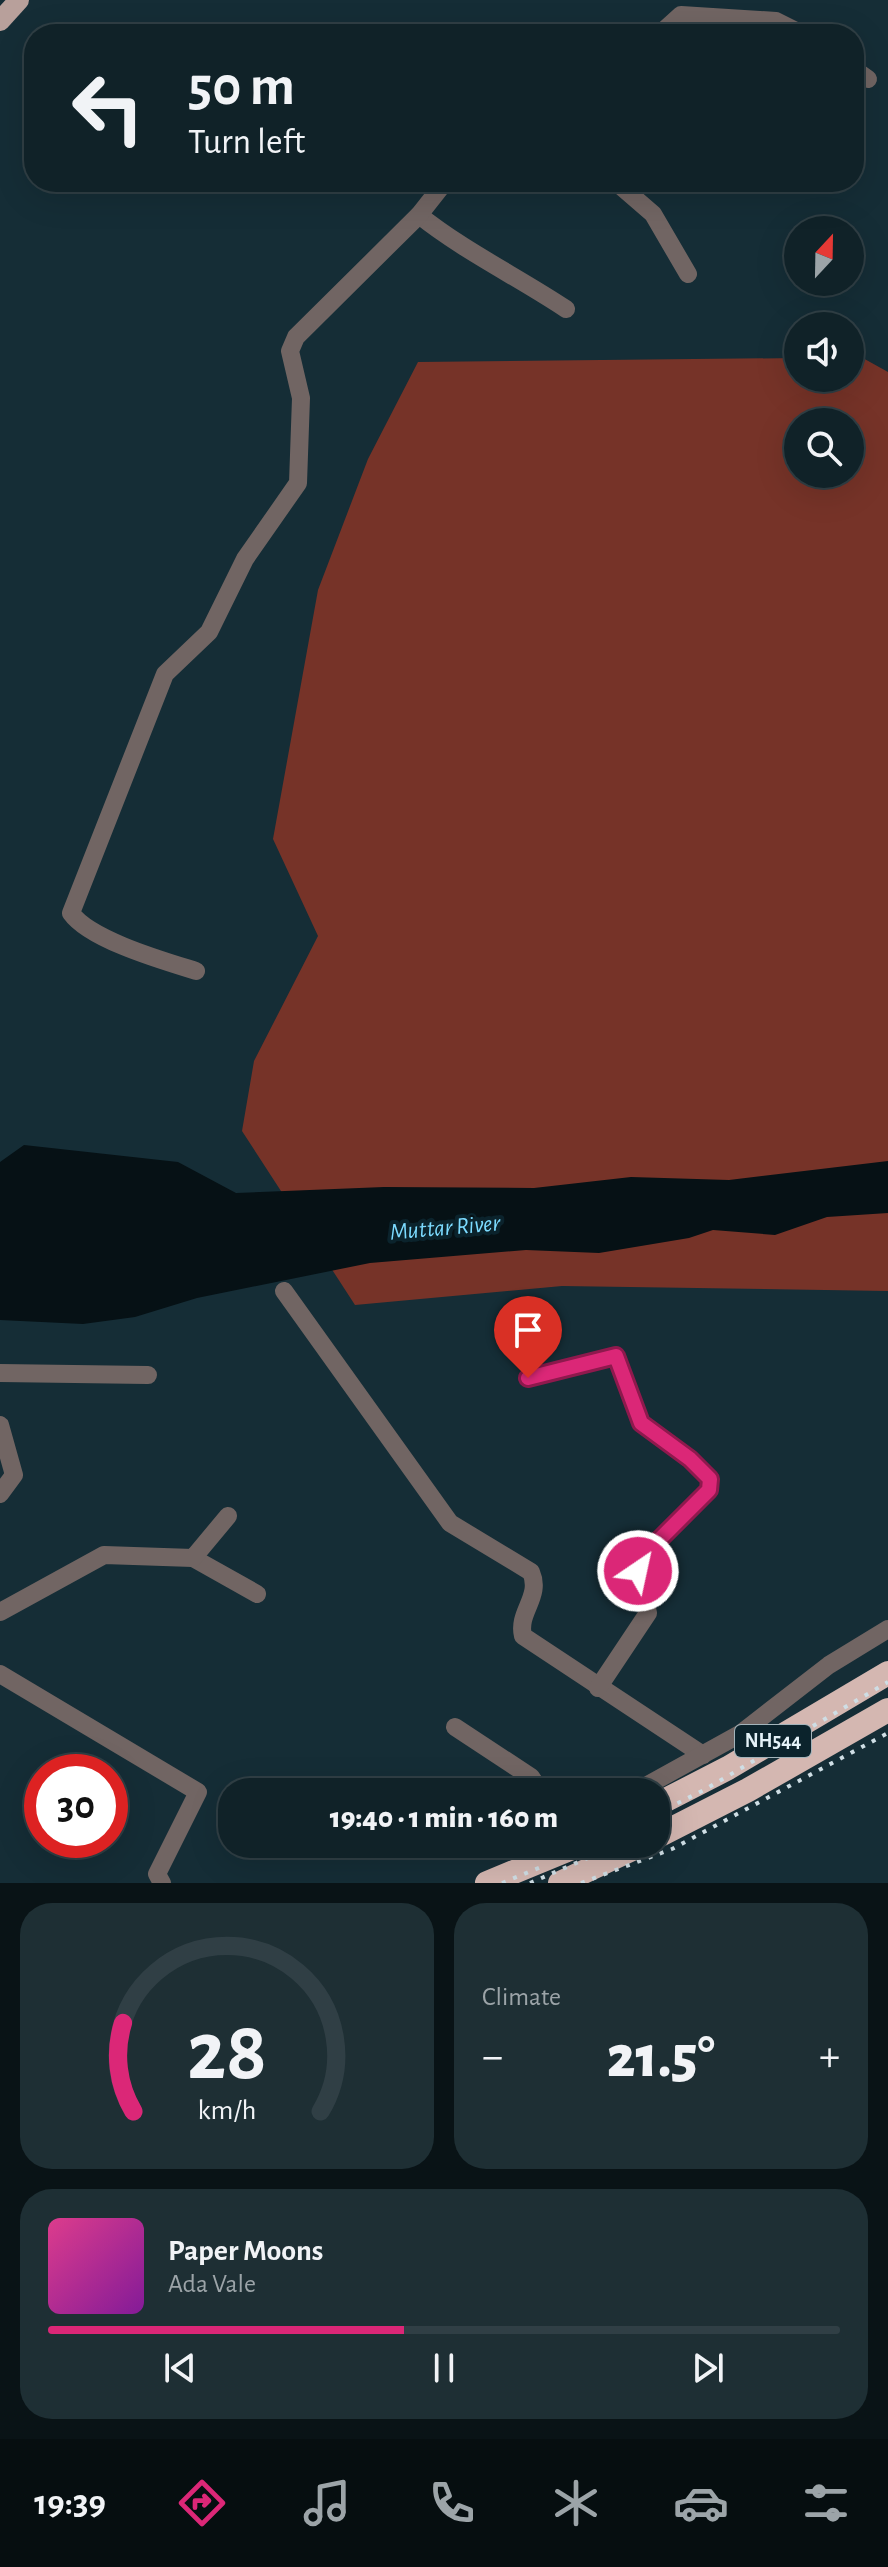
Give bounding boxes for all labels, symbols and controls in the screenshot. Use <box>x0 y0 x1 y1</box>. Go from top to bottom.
icon: left <box>56 56 160 160</box>
text: 50 m <box>188 59 295 115</box>
text: Turn left <box>188 124 305 160</box>
north arrow <box>784 216 864 296</box>
map controls <box>784 216 864 488</box>
button: sound <box>784 312 864 392</box>
button: search <box>784 408 864 488</box>
water label: Muttar River <box>389 1211 502 1245</box>
pin <box>494 1296 562 1378</box>
icon: arrive <box>506 1308 550 1352</box>
position arrow <box>596 1529 680 1613</box>
road number: NH544 <box>735 1725 811 1757</box>
speed limit sign: 30 <box>24 1754 128 1858</box>
text: 19:40 · 1 min · 160 m <box>330 1803 558 1833</box>
text: Climate <box>482 1984 561 2010</box>
text: 28 <box>187 2011 267 2095</box>
text: 21.5° <box>607 2028 715 2088</box>
text: − <box>482 2035 503 2079</box>
text: + <box>819 2035 840 2079</box>
text: km/h <box>198 2096 256 2125</box>
text: Paper Moons <box>168 2236 323 2266</box>
text: Ada Vale <box>168 2271 256 2297</box>
icon: previous <box>158 2346 202 2390</box>
icon: pause <box>422 2346 466 2390</box>
icon: next <box>686 2346 730 2390</box>
icon: directions <box>174 2475 230 2531</box>
icon: music <box>299 2475 355 2531</box>
icon: phone <box>424 2475 480 2531</box>
icon: climate <box>548 2475 604 2531</box>
icon: car <box>673 2475 729 2531</box>
icon: filters <box>798 2475 854 2531</box>
text: 19:39 <box>34 2485 106 2521</box>

